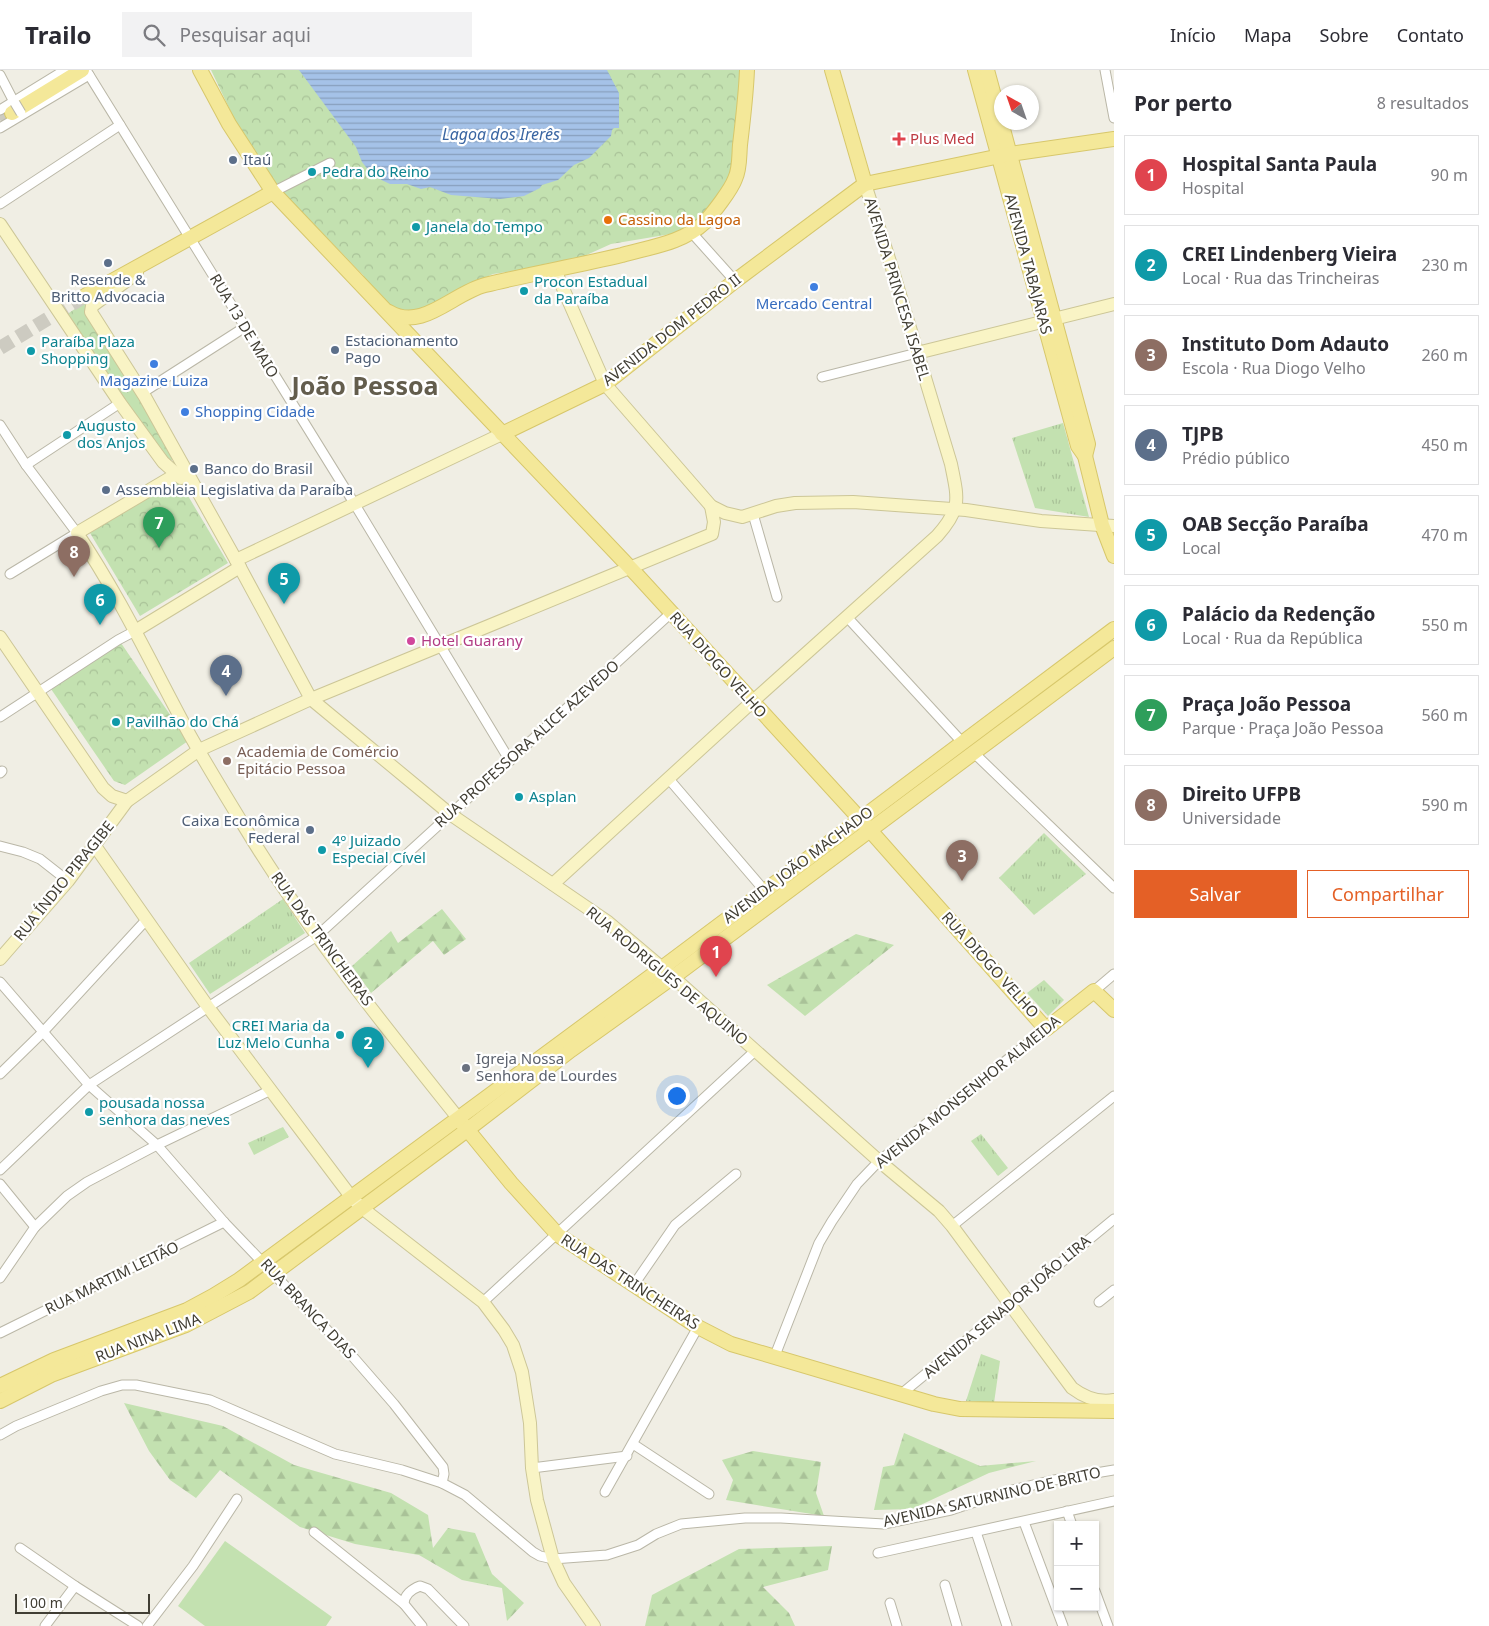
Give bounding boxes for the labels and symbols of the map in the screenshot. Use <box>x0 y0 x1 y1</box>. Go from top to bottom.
north arrow <box>994 85 1039 130</box>
water label: Lagoa dos Irerês <box>442 123 560 145</box>
place label: Plus Med <box>910 128 975 148</box>
marker: Plus Med <box>892 132 906 146</box>
place label: Itaú <box>243 149 271 169</box>
marker: Itaú <box>227 154 239 166</box>
place label: Pedra do Reino <box>322 161 429 181</box>
marker: Pedra do Reino <box>306 166 318 178</box>
street label: AVENIDA TABAJARAS <box>1001 191 1057 336</box>
street label: AVENIDA PRINCESA ISABEL <box>861 195 935 383</box>
place label: Cassino da Lagoa <box>618 209 741 229</box>
marker: Cassino da Lagoa <box>602 214 614 226</box>
place label: Janela do Tempo <box>424 216 543 236</box>
marker: Janela do Tempo <box>410 221 422 233</box>
marker: Resende & Britto Advocacia <box>102 257 114 269</box>
place label: Resende & Britto Advocacia <box>51 269 165 306</box>
street label: AVENIDA DOM PEDRO II <box>598 269 745 390</box>
street label: RUA 13 DE MAIO <box>206 270 284 381</box>
place label: Procon Estadual da Paraíba <box>534 271 648 308</box>
marker: Mercado Central <box>808 281 820 293</box>
marker: Procon Estadual da Paraíba <box>518 285 530 297</box>
place label: Mercado Central <box>756 293 872 313</box>
place label: Estacionamento Pago <box>345 330 458 367</box>
place label: Paraíba Plaza Shopping <box>41 331 135 368</box>
marker: Estacionamento Pago <box>329 344 341 356</box>
marker: Paraíba Plaza Shopping <box>25 345 37 357</box>
marker: Magazine Luiza <box>148 358 160 370</box>
district label: João Pessoa <box>289 368 439 402</box>
place label: Magazine Luiza <box>100 370 208 390</box>
place label: Shopping Cidade <box>195 401 315 421</box>
marker: Shopping Cidade <box>179 406 191 418</box>
place label: Augusto dos Anjos <box>77 415 145 452</box>
marker: Augusto dos Anjos <box>61 429 73 441</box>
place label: Banco do Brasil <box>204 458 313 478</box>
marker: Banco do Brasil <box>188 463 200 475</box>
place label: Assembleia Legislativa da Paraíba <box>116 479 353 499</box>
marker: Assembleia Legislativa da Paraíba <box>100 484 112 496</box>
pin: 7 <box>143 507 175 548</box>
pin: 8 <box>58 536 90 577</box>
pin: 5 <box>268 563 300 604</box>
pin: 6 <box>84 584 116 625</box>
street label: RUA DIOGO VELHO <box>666 607 772 722</box>
place label: Hotel Guarany <box>421 630 523 650</box>
marker: Hotel Guarany <box>405 635 417 647</box>
pin: 4 <box>210 655 242 696</box>
street label: RUA PROFESSORA ALICE AZEVEDO <box>430 655 623 832</box>
place label: Pavilhão do Chá <box>126 711 239 731</box>
marker: Pavilhão do Chá <box>110 716 122 728</box>
place label: Academia de Comércio Epitácio Pessoa <box>237 741 399 778</box>
marker: Academia de Comércio Epitácio Pessoa <box>221 755 233 767</box>
place label: Asplan <box>529 786 577 806</box>
marker: Asplan <box>513 791 525 803</box>
street label: AVENIDA JOÃO MACHADO <box>718 801 877 927</box>
place label: Caixa Econômica Federal <box>182 810 300 847</box>
street label: RUA ÍNDIO PIRAGIBE <box>9 816 118 944</box>
marker: Caixa Econômica Federal <box>304 824 316 836</box>
place label: 4º Juizado Especial Cível <box>332 830 426 867</box>
pin: 3 <box>946 840 978 881</box>
marker: 4º Juizado Especial Cível <box>316 844 328 856</box>
street label: RUA DAS TRINCHEIRAS <box>267 867 378 1010</box>
street label: RUA RODRIGUES DE AQUINO <box>582 901 753 1049</box>
street label: RUA DIOGO VELHO <box>938 907 1044 1022</box>
pin: 1 <box>700 936 732 977</box>
street label: AVENIDA MONSENHOR ALMEIDA <box>871 1010 1064 1172</box>
place label: CREI Maria da Luz Melo Cunha <box>217 1015 330 1052</box>
pin: 2 <box>352 1027 384 1068</box>
marker: CREI Maria da Luz Melo Cunha <box>334 1029 346 1041</box>
place label: Igreja Nossa Senhora de Lourdes <box>476 1048 617 1085</box>
marker: Igreja Nossa Senhora de Lourdes <box>460 1062 472 1074</box>
your location <box>664 1083 690 1109</box>
place label: pousada nossa senhora das neves <box>99 1092 230 1129</box>
marker: pousada nossa senhora das neves <box>83 1106 95 1118</box>
street label: RUA DAS TRINCHEIRAS <box>557 1229 704 1333</box>
street label: AVENIDA SENADOR JOÃO LIRA <box>918 1230 1095 1382</box>
street label: RUA MARTIM LEITÃO <box>41 1236 182 1318</box>
street label: RUA BRANCA DIAS <box>257 1254 361 1363</box>
street label: RUA NINA LIMA <box>92 1308 203 1366</box>
street label: AVENIDA SATURNINO DE BRITO <box>881 1461 1103 1531</box>
scale bar <box>15 1591 150 1614</box>

